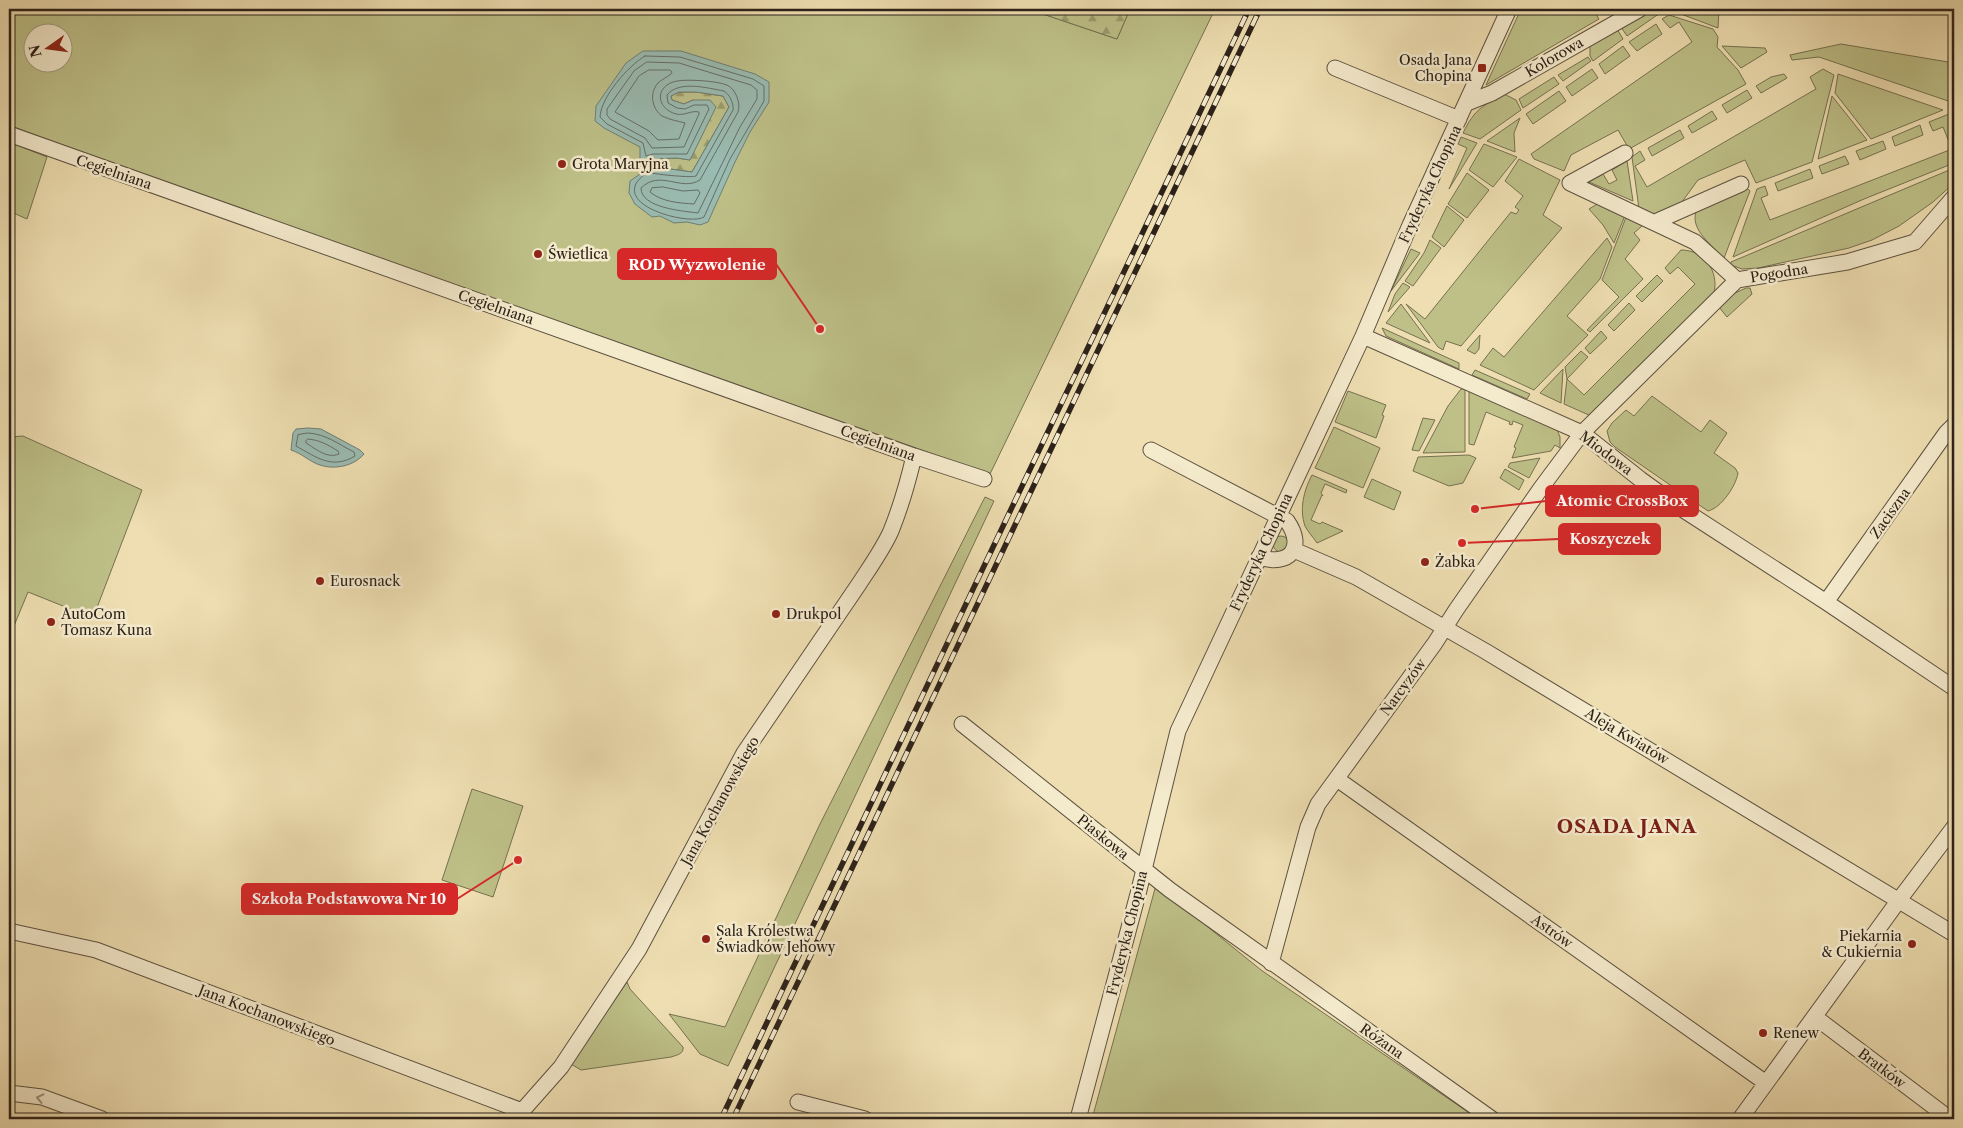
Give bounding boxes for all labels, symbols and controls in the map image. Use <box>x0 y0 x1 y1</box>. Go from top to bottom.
north arrow <box>22 22 72 72</box>
street label: Kolorowa <box>1522 33 1587 81</box>
text: N <box>25 43 46 59</box>
place label: Osada Jana Chopina <box>1399 51 1473 85</box>
marker: Osada Jana Chopina <box>1476 62 1488 74</box>
street label: Fryderyka Chopina <box>1395 122 1466 246</box>
street label: Cegielniana <box>74 151 155 194</box>
place label: Grota Maryjna <box>572 155 669 173</box>
marker: Grota Maryjna <box>556 158 568 170</box>
place label: Świetlica <box>548 244 609 263</box>
marker: Świetlica <box>532 248 544 260</box>
callout: ROD Wyzwolenie <box>618 249 776 279</box>
text: ROD Wyzwolenie <box>628 255 766 274</box>
street label: Pogodna <box>1749 259 1810 286</box>
street label: Cegielniana <box>456 286 537 329</box>
street label: Cegielniana <box>838 421 919 465</box>
street label: Miodowa <box>1576 427 1637 479</box>
street label: Zaciszna <box>1866 484 1914 542</box>
callout: Atomic CrossBox <box>1546 486 1698 516</box>
street label: Fryderyka Chopina <box>1226 490 1297 614</box>
text: Atomic CrossBox <box>1555 491 1688 510</box>
callout: Koszyczek <box>1559 524 1660 554</box>
text: Koszyczek <box>1569 529 1652 548</box>
place label: Żabka <box>1435 553 1476 571</box>
marker: Żabka <box>1419 556 1431 568</box>
place label: Eurosnack <box>330 572 401 590</box>
marker: Eurosnack <box>314 575 326 587</box>
place label: AutoCom Tomasz Kuna <box>60 605 152 639</box>
place label: Drukpol <box>786 605 841 623</box>
marker: Drukpol <box>770 608 782 620</box>
marker: AutoCom Tomasz Kuna <box>45 616 57 628</box>
street label: Narcyzów <box>1376 655 1430 719</box>
street label: Aleja Kwiatów <box>1581 703 1673 768</box>
street label: Jana Kochanowskiego <box>676 733 763 870</box>
street label: Piaskowa <box>1074 811 1133 864</box>
district label: OSADA JANA <box>1557 815 1698 838</box>
street label: Fryderyka Chopina <box>1103 868 1151 997</box>
callout: Szkoła Podstawowa Nr 10 <box>242 884 457 914</box>
text: Szkoła Podstawowa Nr 10 <box>252 889 446 908</box>
street label: Astrów <box>1527 910 1577 952</box>
place label: Sala Królestwa Świadków Jehowy <box>716 922 836 956</box>
place label: Piekarnia & Cukiernia <box>1821 927 1903 961</box>
marker: Sala Królestwa Świadków Jehowy <box>700 933 712 945</box>
marker: Piekarnia & Cukiernia <box>1906 938 1918 950</box>
street label: Jana Kochanowskiego <box>194 980 338 1049</box>
street label: Różana <box>1357 1019 1408 1063</box>
place label: Renew <box>1773 1024 1819 1042</box>
marker: Renew <box>1757 1027 1769 1039</box>
street label: Bratków <box>1855 1044 1910 1092</box>
one-way arrow <box>35 1093 44 1104</box>

